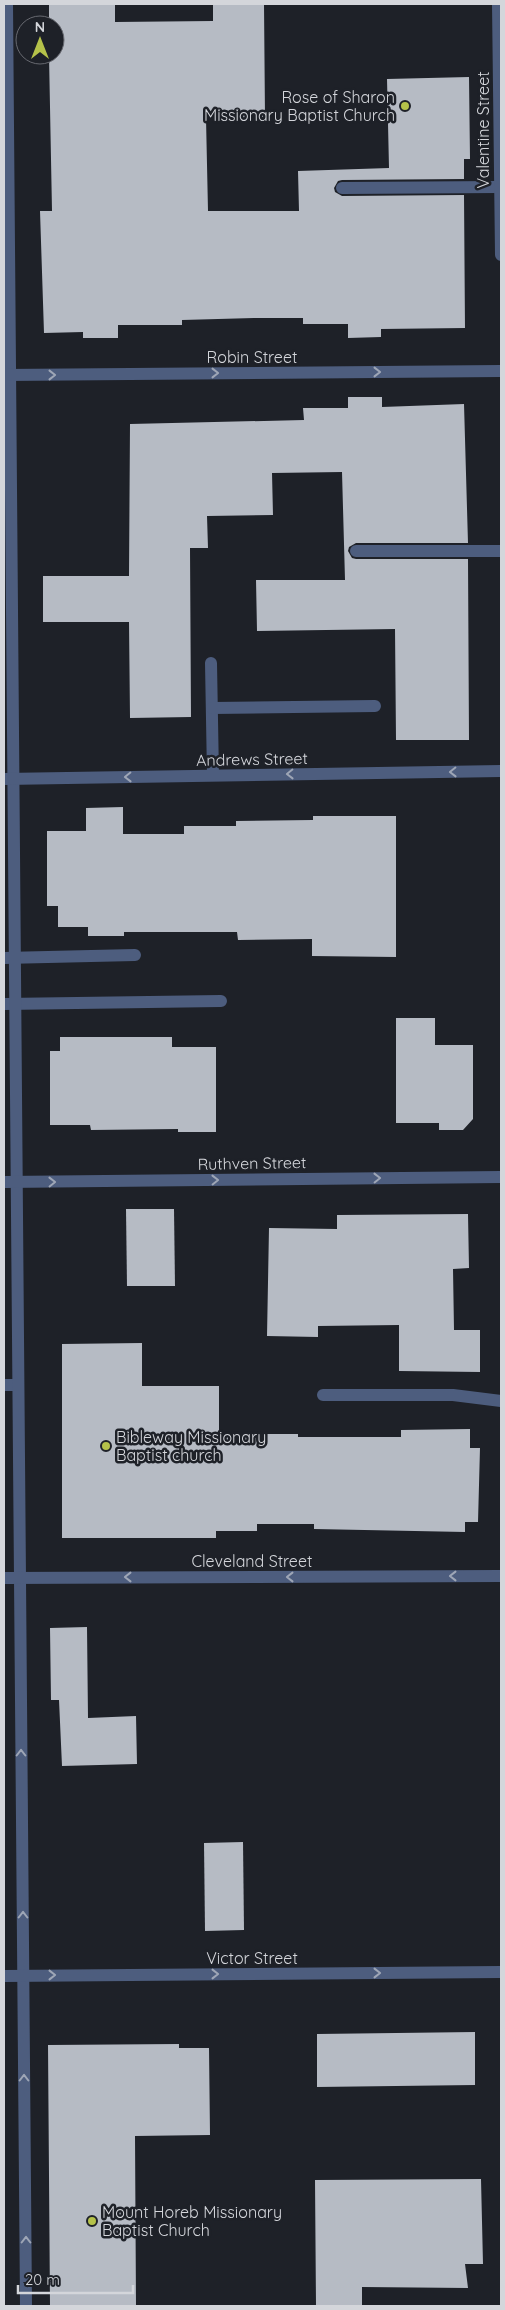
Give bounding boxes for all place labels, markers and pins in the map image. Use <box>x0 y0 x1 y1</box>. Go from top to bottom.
place label: Rose of Sharon Missionary Baptist Church <box>204 87 395 125</box>
marker: Rose of Sharon Missionary Baptist Church <box>399 100 411 112</box>
place label: Bibleway Missionary Baptist church <box>116 1427 266 1465</box>
marker: Bibleway Missionary Baptist church <box>100 1440 112 1452</box>
place label: Mount Horeb Missionary Baptist Church <box>102 2202 282 2240</box>
marker: Mount Horeb Missionary Baptist Church <box>86 2215 98 2227</box>

